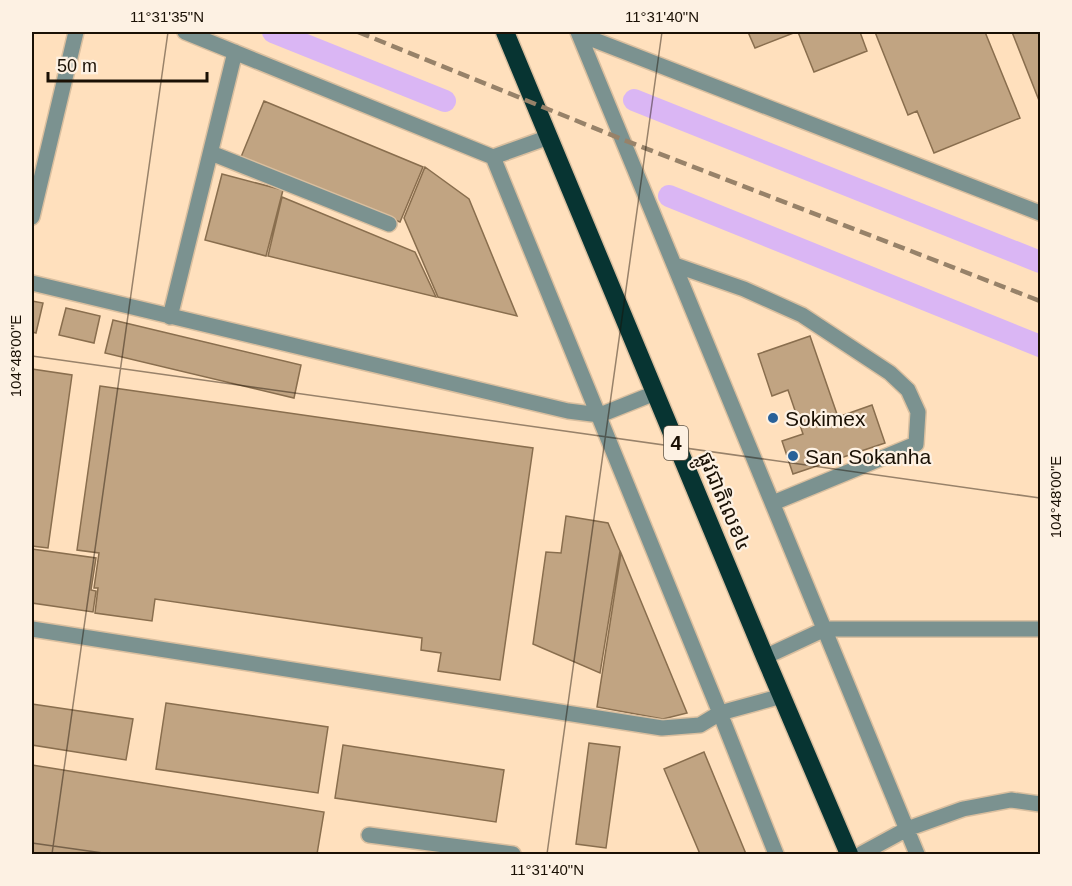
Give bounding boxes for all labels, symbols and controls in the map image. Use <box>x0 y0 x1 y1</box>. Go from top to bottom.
text: 11°31'35"N <box>130 8 204 25</box>
text: 11°31'40"N <box>625 8 699 25</box>
scale bar <box>48 45 207 83</box>
text: 50 m <box>57 56 97 76</box>
text: 104°48'00"E <box>7 315 24 397</box>
place label: Sokimex <box>785 407 866 430</box>
marker: Sokimex <box>766 411 780 425</box>
road number: 4 <box>664 426 688 460</box>
place label: San Sokanha <box>805 445 931 468</box>
street label: ផ្លូវជាតិលេខ៤ <box>686 448 756 557</box>
marker: San Sokanha <box>786 449 800 463</box>
text: 104°48'00"E <box>1047 456 1064 538</box>
text: 11°31'40"N <box>510 861 584 878</box>

